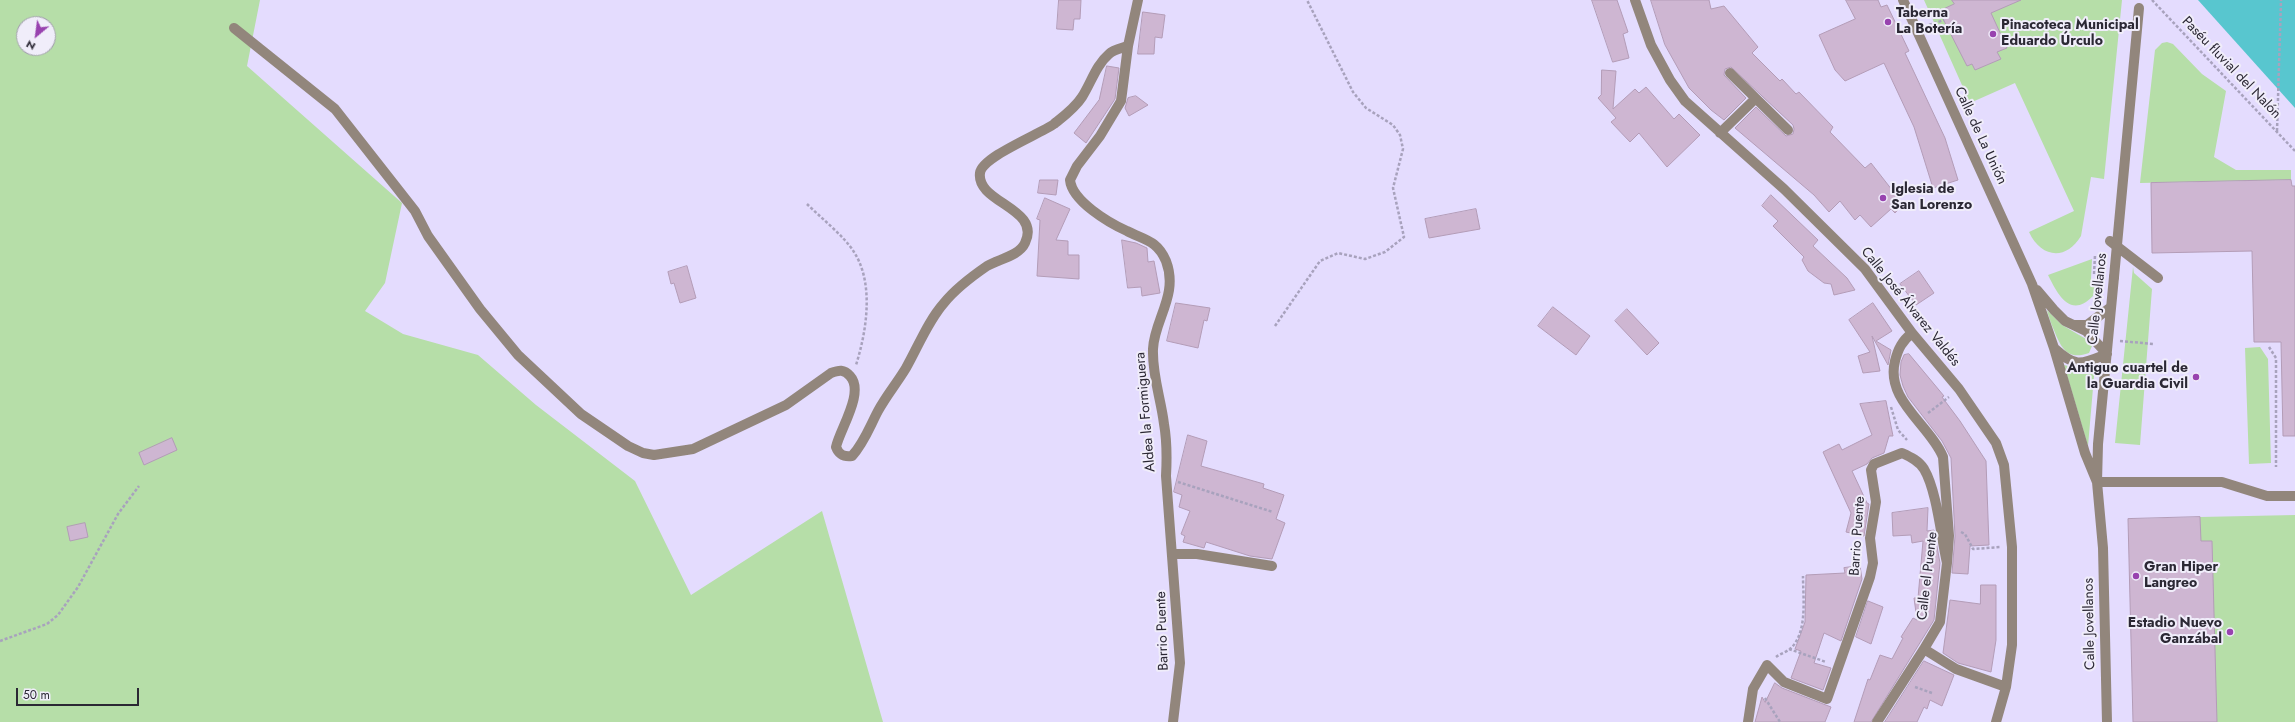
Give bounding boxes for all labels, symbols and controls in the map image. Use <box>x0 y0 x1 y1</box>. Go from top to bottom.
place label: Taberna La Botería <box>1896 6 1962 38</box>
street label: Paséu fluvial del Nalón <box>2178 13 2284 123</box>
north arrow <box>16 16 56 56</box>
marker: Taberna La Botería <box>1883 17 1893 27</box>
place label: Pinacoteca Municipal Eduardo Úrculo <box>2001 18 2139 50</box>
marker: Pinacoteca Municipal Eduardo Úrculo <box>1988 29 1998 39</box>
text: N <box>23 37 38 55</box>
street label: Calle de La Unión <box>1950 85 2010 187</box>
place label: Iglesia de San Lorenzo <box>1891 182 1972 214</box>
marker: Iglesia de San Lorenzo <box>1878 193 1888 203</box>
street label: Calle José Álvarez Valdés <box>1857 244 1963 370</box>
street label: Calle Jovellanos <box>2085 252 2111 346</box>
street label: Aldea la Formiguera <box>1132 351 1160 473</box>
place label: Antiguo cuartel de la Guardia Civil <box>2067 361 2188 394</box>
marker: Antiguo cuartel de la Guardia Civil <box>2191 372 2201 382</box>
street label: Barrio Puente <box>1847 496 1869 576</box>
street label: Calle el Puente <box>1914 531 1942 621</box>
place label: Gran Hiper Langreo <box>2144 560 2218 592</box>
marker: Gran Hiper Langreo <box>2131 571 2141 581</box>
street label: Calle Jovellanos <box>2081 578 2099 670</box>
street label: Barrio Puente <box>1153 591 1173 671</box>
place label: Estadio Nuevo Ganzábal <box>2128 616 2222 648</box>
marker: Estadio Nuevo Ganzábal <box>2225 627 2235 637</box>
scale bar <box>18 680 141 706</box>
text: 50 m <box>23 686 50 704</box>

